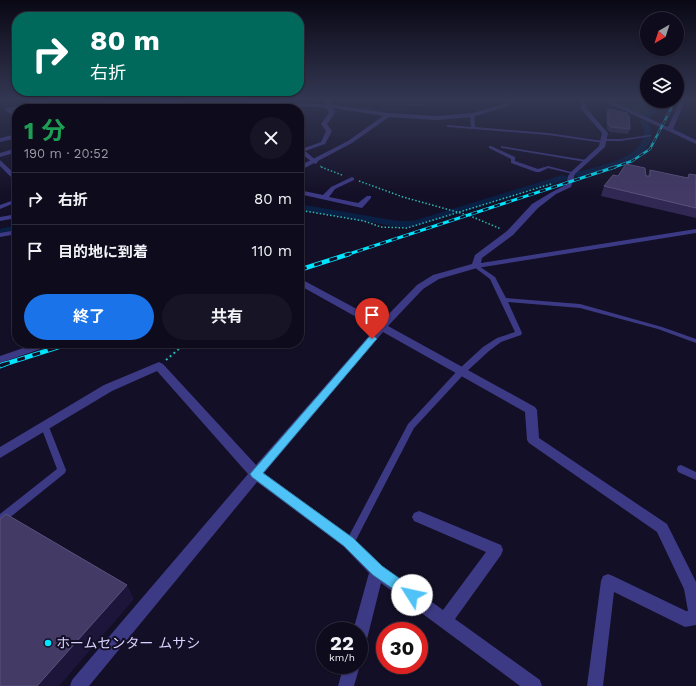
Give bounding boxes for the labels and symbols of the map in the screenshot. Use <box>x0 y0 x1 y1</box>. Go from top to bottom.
north arrow <box>640 12 684 56</box>
pin <box>355 298 389 339</box>
position arrow <box>391 574 433 616</box>
speed limit sign: 30 <box>376 622 428 674</box>
place label: ホームセンター ムサシ <box>56 635 200 651</box>
marker: ホームセンター ムサシ <box>43 638 53 648</box>

